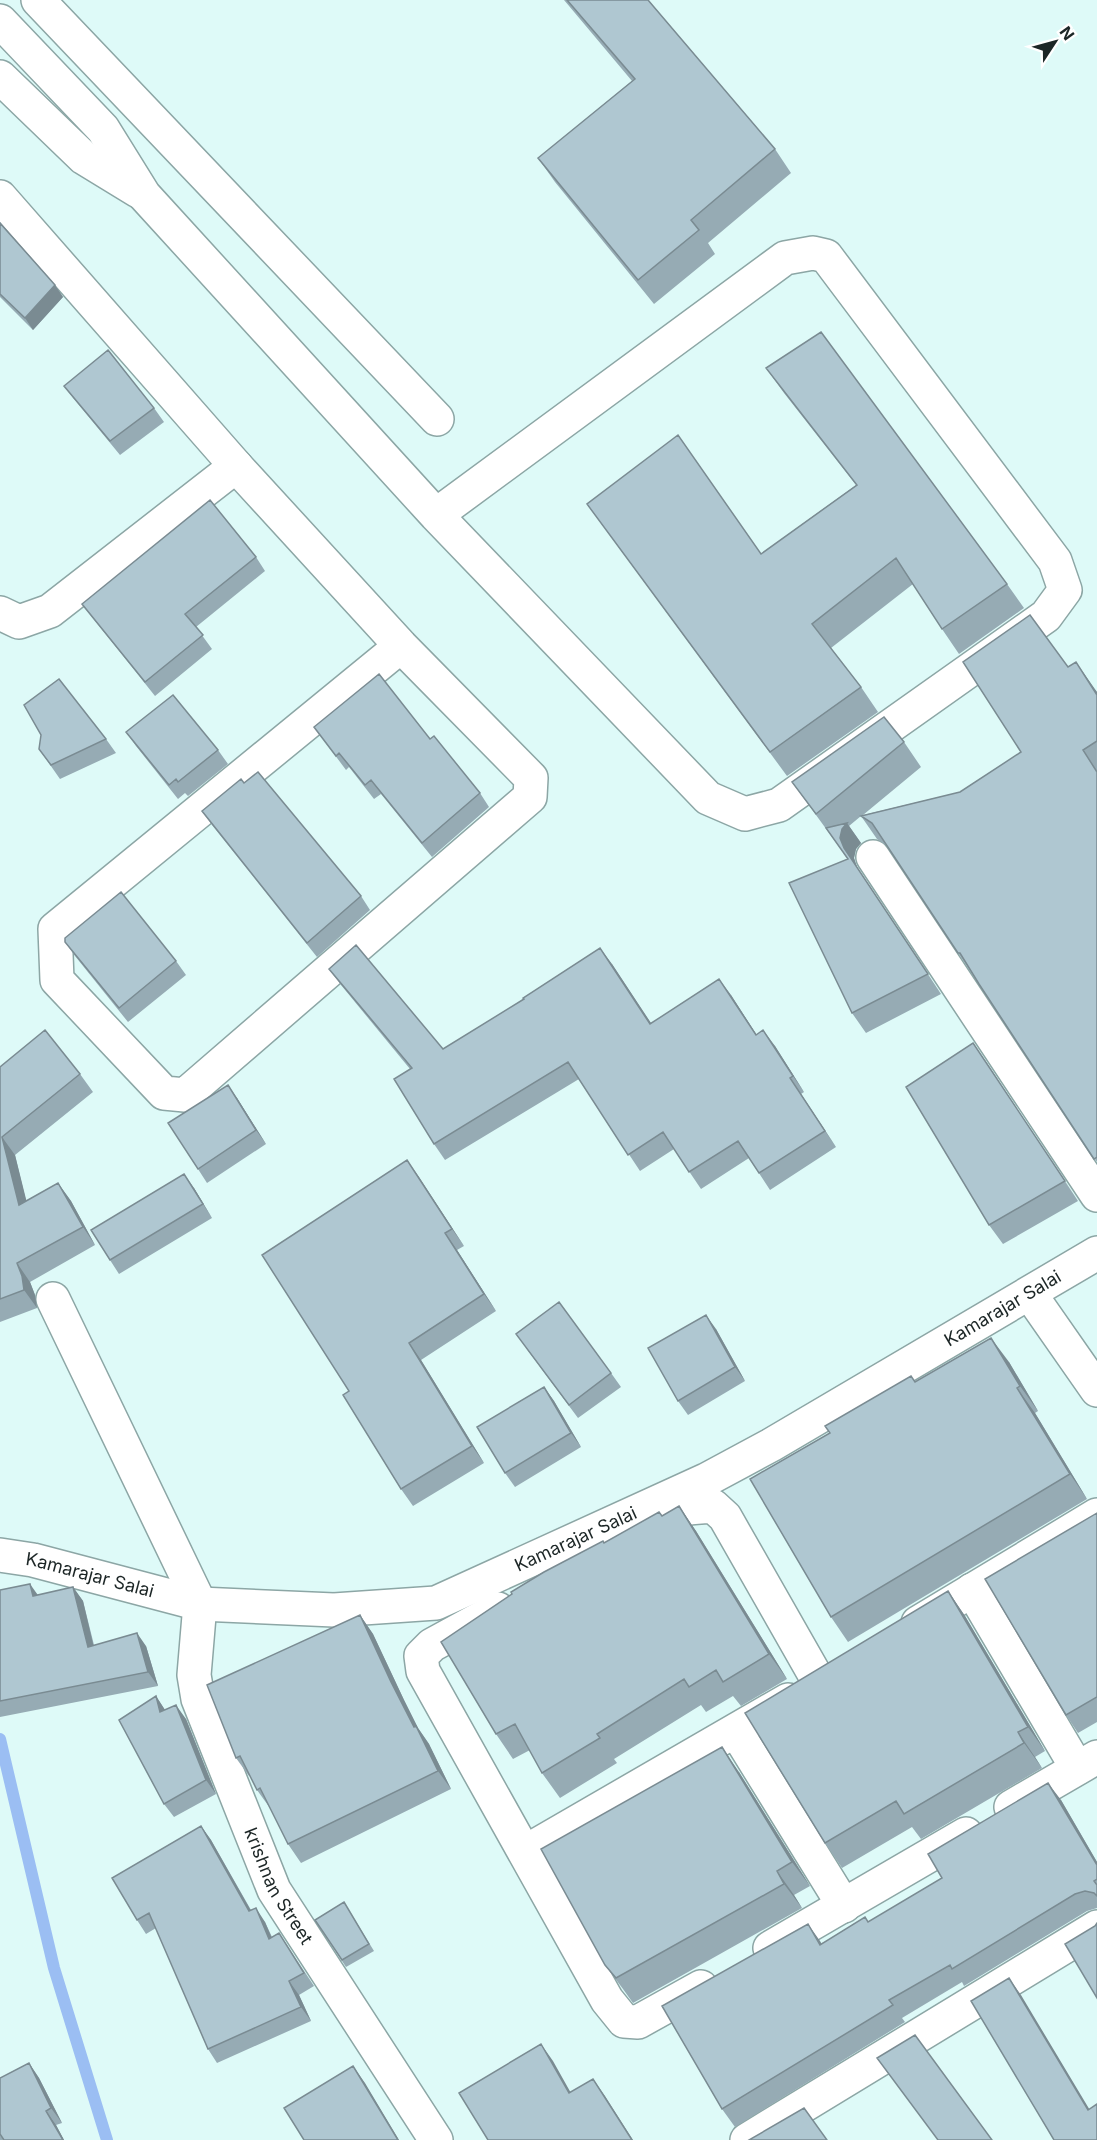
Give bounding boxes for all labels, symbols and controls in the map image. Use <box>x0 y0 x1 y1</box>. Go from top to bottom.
north arrow <box>1025 12 1085 72</box>
text: N <box>1055 22 1079 44</box>
street label: Kamarajar Salai <box>940 1266 1065 1351</box>
street label: Kamarajar Salai <box>511 1502 640 1576</box>
street label: Kamarajar Salai <box>24 1548 156 1601</box>
street label: krishnan Street <box>240 1825 317 1948</box>

